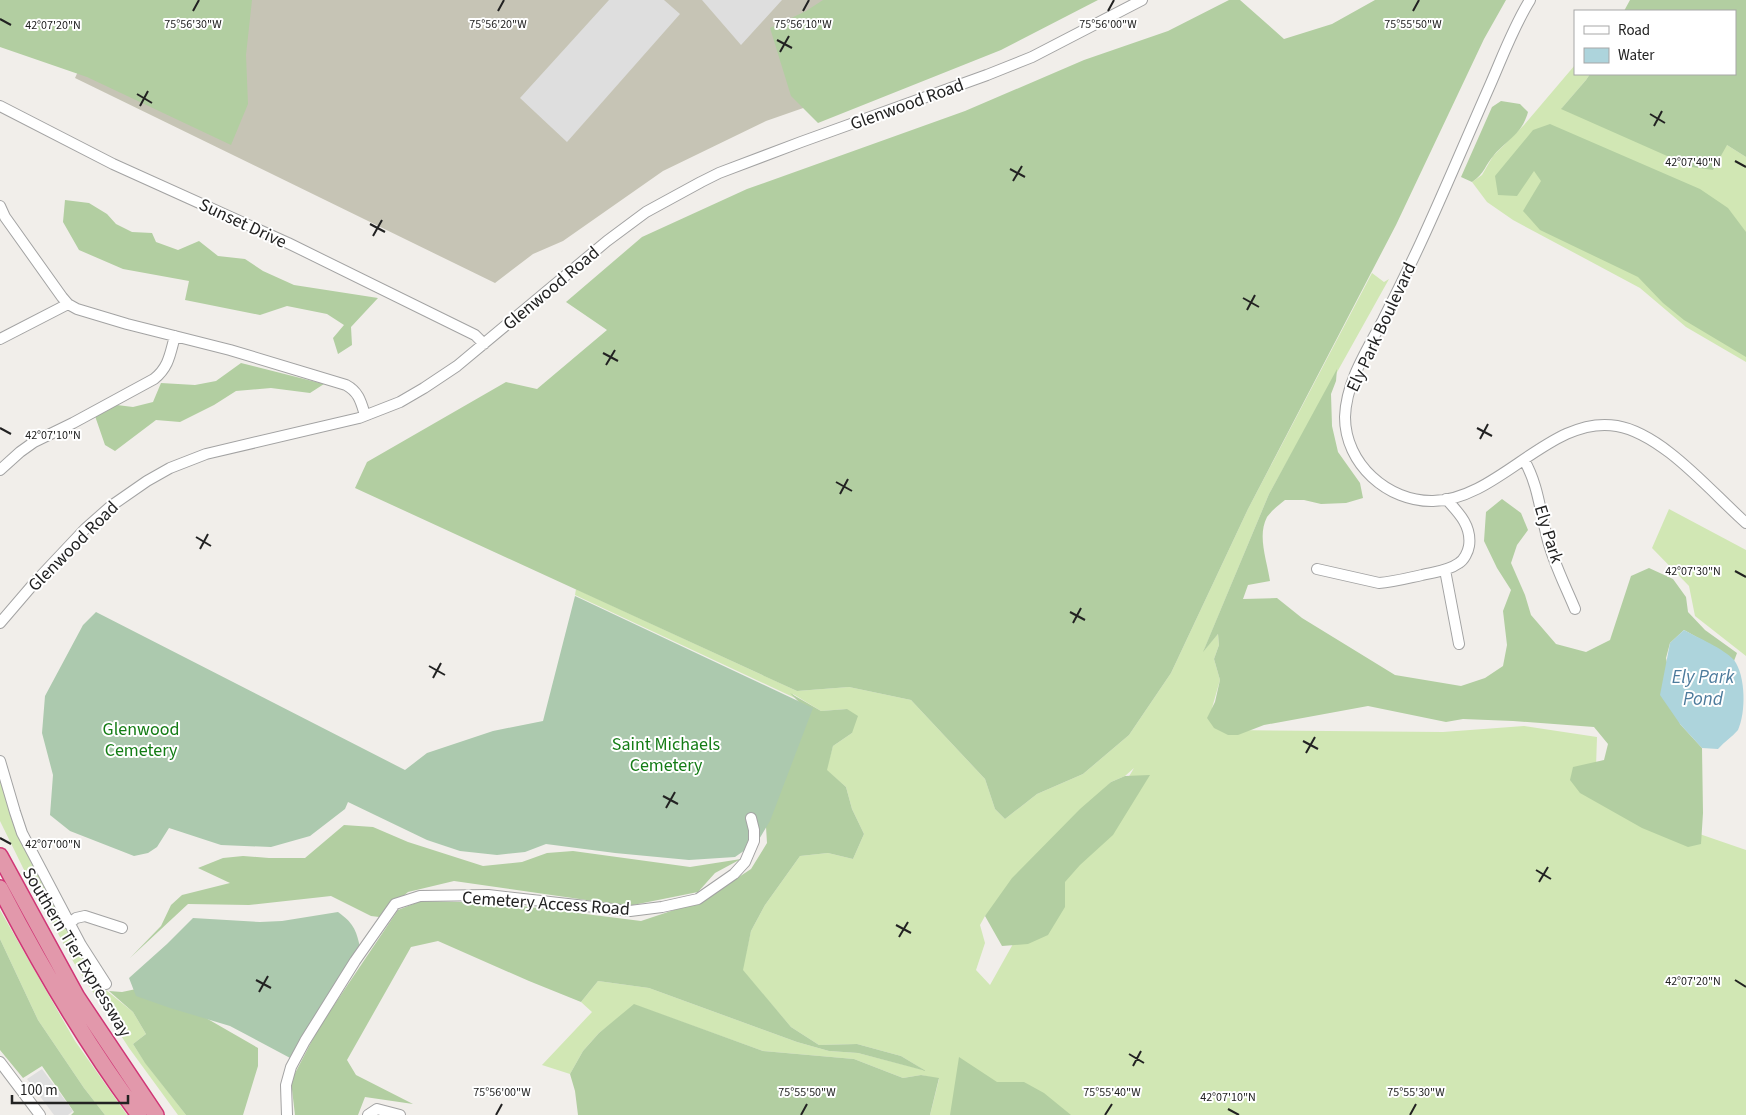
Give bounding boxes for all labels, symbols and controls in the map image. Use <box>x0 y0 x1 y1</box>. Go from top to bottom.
legend <box>1574 10 1736 75</box>
text: 75°56'30"W <box>164 16 222 33</box>
text: 75°56'20"W <box>469 16 527 33</box>
text: 75°56'10"W <box>774 16 832 33</box>
text: 75°56'00"W <box>1079 16 1137 33</box>
text: 75°55'50"W <box>1384 16 1442 33</box>
text: 42°07'20"N <box>25 17 81 34</box>
text: Road <box>1618 20 1650 41</box>
text: Water <box>1618 45 1655 66</box>
street label: Glenwood Road <box>847 72 967 137</box>
text: 42°07'40"N <box>1665 154 1721 171</box>
street label: Sunset Drive <box>195 192 291 255</box>
street label: Glenwood Road <box>498 241 605 336</box>
street label: Ely Park Boulevard <box>1340 258 1422 396</box>
text: 42°07'10"N <box>25 427 81 444</box>
street label: Glenwood Road <box>22 495 124 597</box>
street label: Ely Park <box>1528 502 1569 566</box>
text: 42°07'30"N <box>1665 563 1721 580</box>
water label: Ely Park Pond <box>1672 664 1735 713</box>
park label: Glenwood Cemetery <box>103 717 179 763</box>
park label: Saint Michaels Cemetery <box>612 732 720 778</box>
text: 42°07'00"N <box>25 836 81 853</box>
street label: Southern Tier Expressway <box>16 863 137 1042</box>
street label: Cemetery Access Road <box>461 885 631 922</box>
text: 42°07'20"N <box>1665 973 1721 990</box>
scale bar <box>12 1072 129 1104</box>
text: 100 m <box>20 1080 58 1101</box>
text: 75°56'00"W <box>473 1084 531 1101</box>
text: 75°55'50"W <box>778 1084 836 1101</box>
text: 75°55'40"W <box>1083 1084 1141 1101</box>
text: 75°55'30"W <box>1387 1084 1445 1101</box>
text: 42°07'10"N <box>1200 1089 1256 1106</box>

